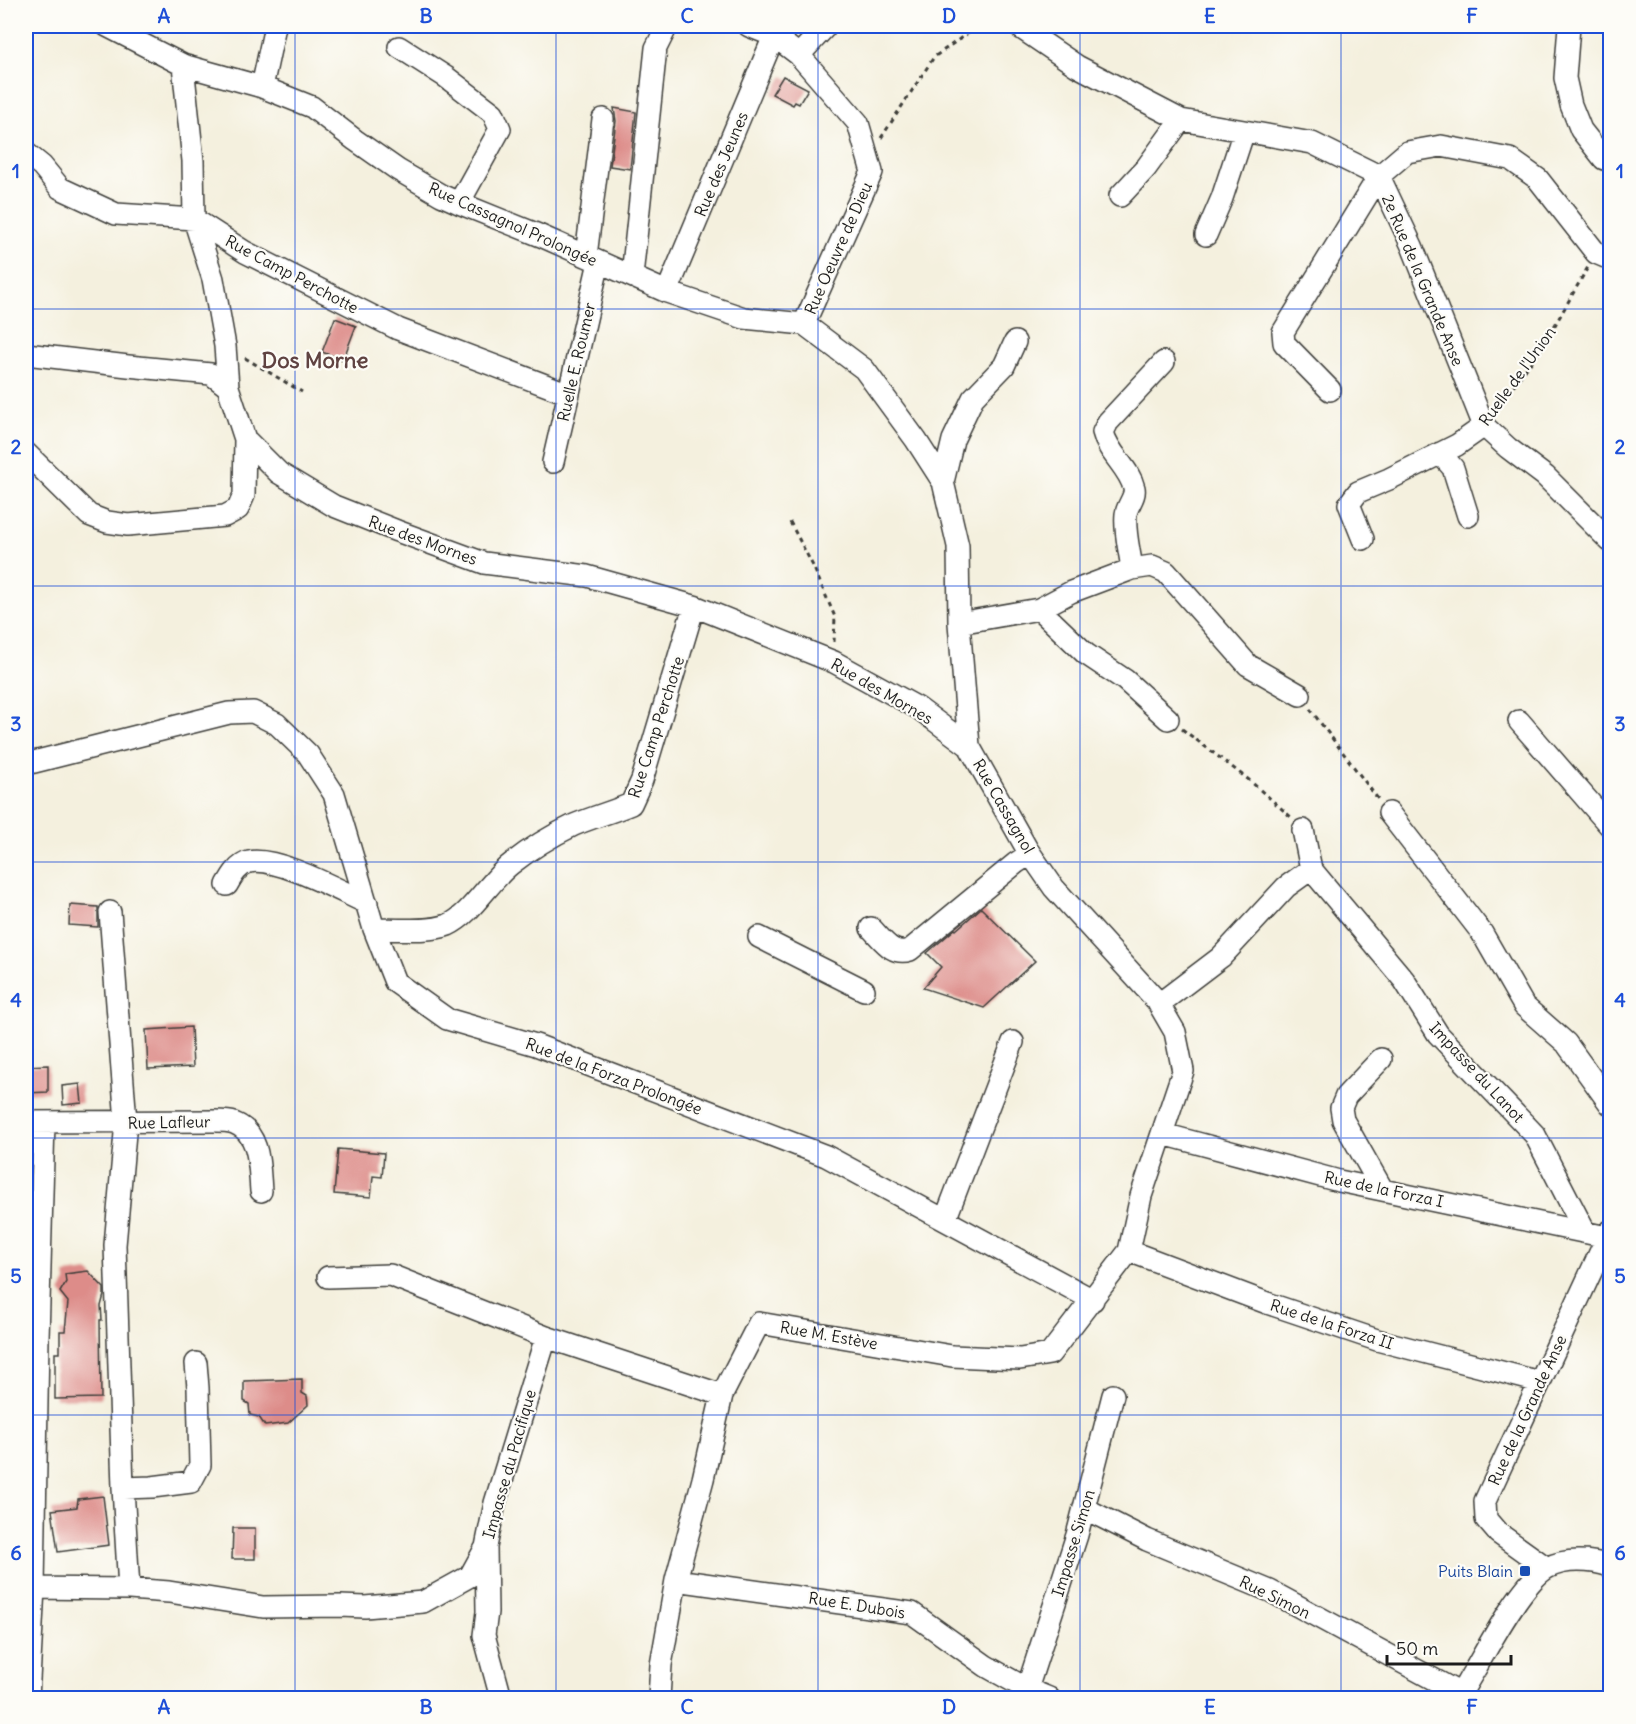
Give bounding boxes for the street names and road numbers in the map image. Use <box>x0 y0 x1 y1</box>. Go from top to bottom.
street label: Rue des Jeunes <box>690 109 752 219</box>
street label: Rue Cassagnol Prolongée <box>426 178 600 270</box>
street label: Rue Oeuvre de Dieu <box>800 179 876 317</box>
street label: 2e Rue de la Grande Anse <box>1378 191 1468 369</box>
street label: Rue Camp Perchotte <box>222 230 362 318</box>
street label: Ruelle E. Roumer <box>553 300 600 424</box>
street label: Ruelle de l'Union <box>1474 322 1560 430</box>
street label: Rue des Mornes <box>366 511 480 569</box>
street label: Rue Camp Perchotte <box>624 654 688 800</box>
street label: Rue des Mornes <box>827 654 937 728</box>
street label: Rue Cassagnol <box>969 755 1039 857</box>
street label: Impasse du Lanot <box>1425 1018 1529 1127</box>
street label: Rue de la Forza Prolongée <box>523 1033 705 1119</box>
street label: Rue Lafleur <box>127 1111 211 1133</box>
street label: Rue de la Forza I <box>1323 1167 1445 1211</box>
street label: Rue de la Forza II <box>1268 1295 1396 1353</box>
street label: Rue M. Estève <box>779 1317 879 1353</box>
street label: Rue de la Grande Anse <box>1483 1332 1571 1488</box>
street label: Impasse du Pacifique <box>478 1387 540 1541</box>
street label: Impasse Simon <box>1047 1487 1099 1599</box>
street label: Rue Simon <box>1236 1571 1314 1623</box>
street label: Rue E. Dubois <box>807 1587 907 1623</box>

